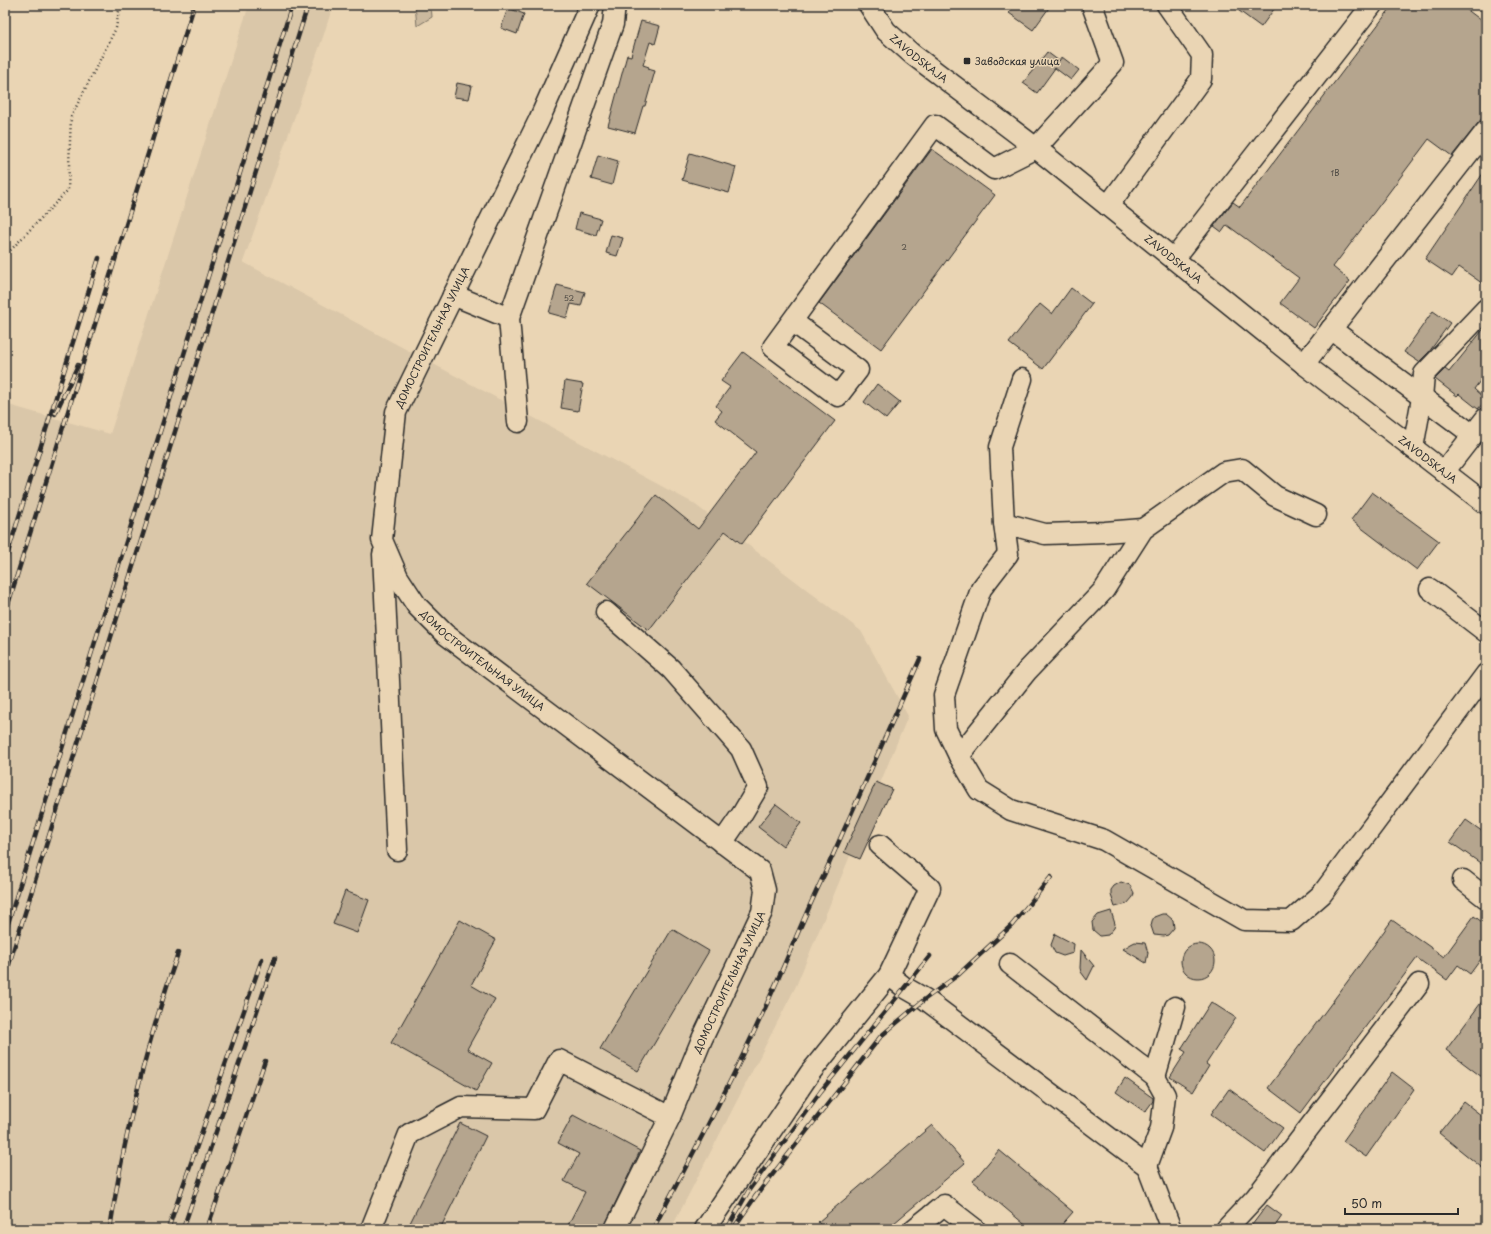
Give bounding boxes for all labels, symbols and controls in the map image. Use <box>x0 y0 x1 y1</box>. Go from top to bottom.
street label: ZAVODSKAJA <box>887 30 952 86</box>
place label: Заводская улица <box>975 53 1060 68</box>
marker: Заводская улица <box>962 56 972 66</box>
house number: 1В <box>1331 167 1339 179</box>
street label: ZAVODSKAJA <box>1142 230 1206 286</box>
house number: 2 <box>901 241 907 253</box>
street label: ДОМОСТРОИТЕЛЬНАЯ УЛИЦА <box>390 263 472 411</box>
house number: 52 <box>564 292 575 304</box>
street label: ZAVODSKAJA <box>1396 432 1461 486</box>
street label: ДОМОСТРОИТЕЛЬНАЯ УЛИЦА <box>417 605 549 714</box>
street label: ДОМОСТРОИТЕЛЬНАЯ УЛИЦА <box>689 908 768 1056</box>
scale bar <box>1345 1190 1458 1216</box>
text: 50 m <box>1351 1194 1382 1212</box>

